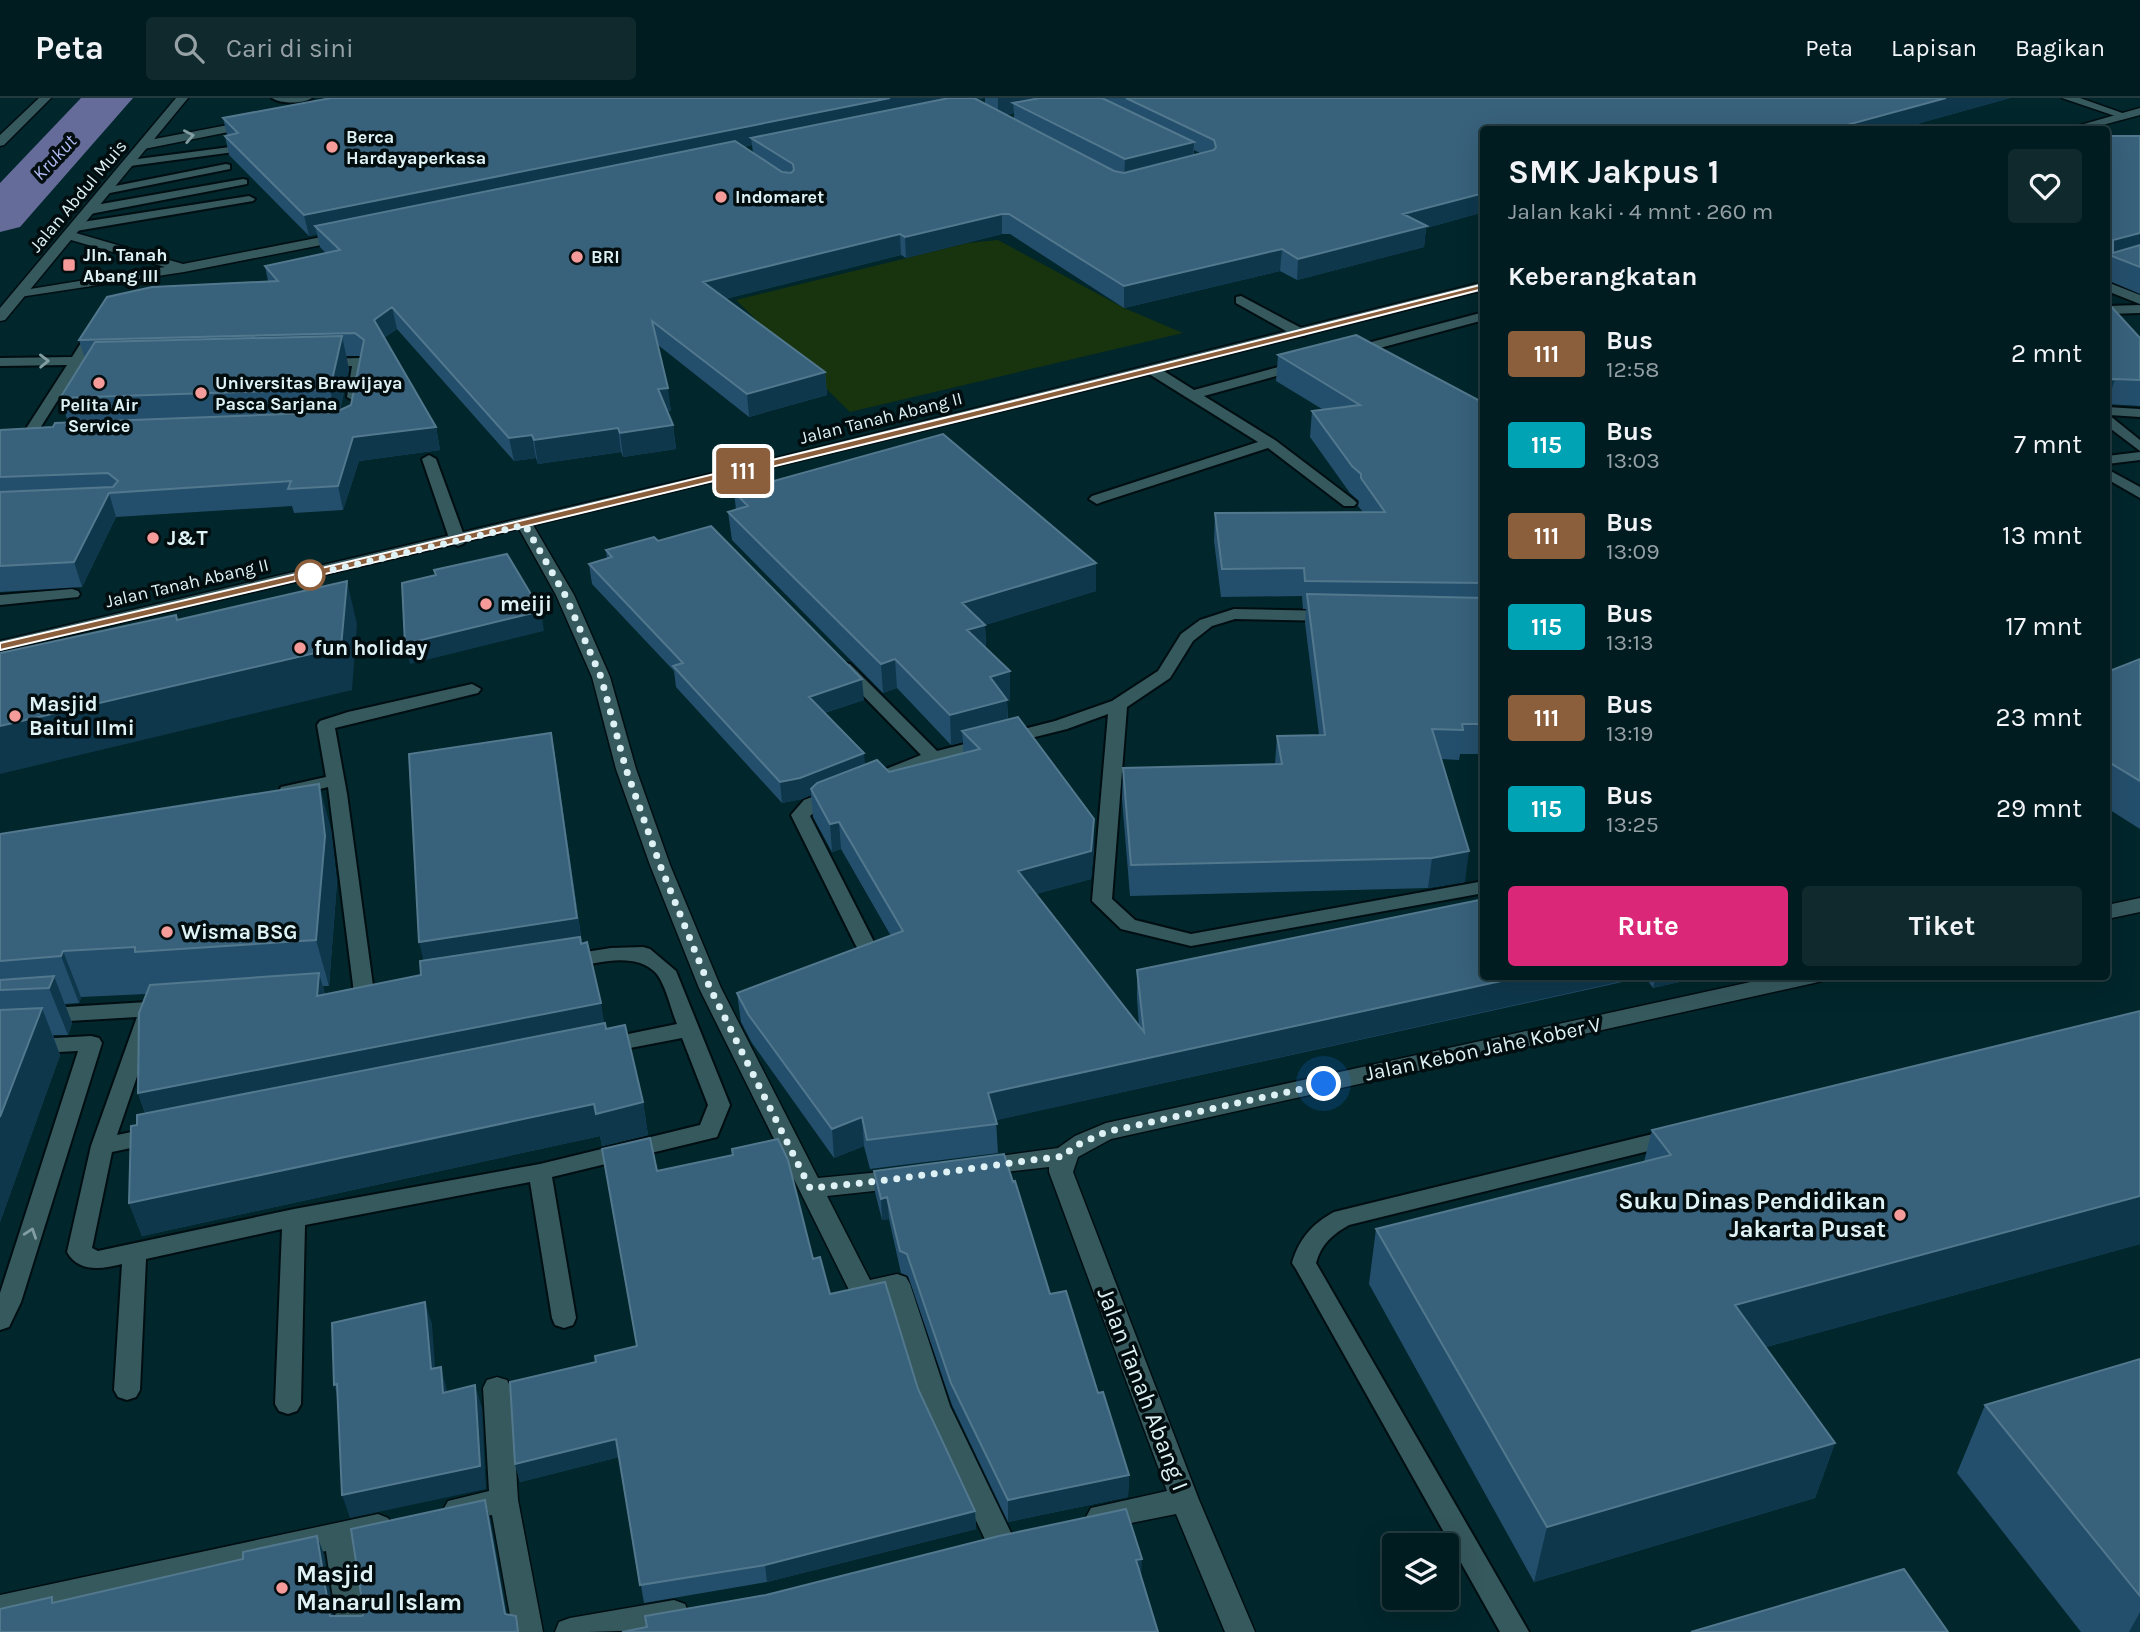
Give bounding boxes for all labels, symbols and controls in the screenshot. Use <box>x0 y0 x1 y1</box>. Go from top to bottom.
search box <box>146 17 636 80</box>
text: Peta <box>35 29 104 67</box>
icon: search <box>170 29 208 67</box>
text: Cari di sini <box>226 33 354 64</box>
text: Peta <box>1805 34 1853 62</box>
text: Lapisan <box>1891 34 1977 62</box>
text: Bagikan <box>2015 34 2105 62</box>
place label: Berca Hardayaperkasa <box>346 126 486 169</box>
one-way arrow <box>183 129 195 144</box>
water label: Krukut <box>28 130 81 185</box>
street label: Jalan Abdul Muis <box>25 135 131 257</box>
marker: Berca Hardayaperkasa <box>324 139 340 155</box>
button: heart <box>2008 149 2082 223</box>
text: SMK Jakpus 1 <box>1508 153 1720 191</box>
place label: Indomaret <box>735 186 824 208</box>
marker: Indomaret <box>713 189 729 205</box>
text: Jalan kaki · 4 mnt · 260 m <box>1508 198 1773 225</box>
place label: Jln. Tanah Abang III <box>83 244 167 287</box>
place label: BRI <box>591 246 620 268</box>
marker: BRI <box>569 249 585 265</box>
marker: Jln. Tanah Abang III <box>61 257 77 273</box>
text: Keberangkatan <box>1508 261 1698 292</box>
text: Bus <box>1606 325 1653 356</box>
text: 2 mnt <box>2011 338 2082 369</box>
text: 111 <box>1534 340 1559 368</box>
one-way arrow <box>39 353 50 369</box>
text: 12:58 <box>1606 356 1659 383</box>
place label: Universitas Brawijaya Pasca Sarjana <box>215 372 403 415</box>
marker: Pelita Air Service <box>91 375 107 391</box>
marker: Universitas Brawijaya Pasca Sarjana <box>193 385 209 401</box>
street label: Jalan Tanah Abang II <box>797 387 965 449</box>
place label: Pelita Air Service <box>60 394 138 437</box>
text: Bus <box>1606 416 1653 447</box>
text: 7 mnt <box>2014 429 2082 460</box>
text: 115 <box>1531 431 1562 459</box>
text: 13:03 <box>1606 447 1660 474</box>
line badge: 111 <box>703 448 783 494</box>
text: 111 <box>730 457 756 485</box>
text: Bus <box>1606 507 1653 538</box>
text: 13 mnt <box>2002 520 2082 551</box>
text: 111 <box>1534 522 1559 550</box>
place label: J&T <box>167 526 209 550</box>
marker: J&T <box>145 530 161 546</box>
text: 13:09 <box>1606 538 1659 565</box>
street label: Jalan Tanah Abang II <box>103 554 271 612</box>
unlabelled marker <box>295 560 325 590</box>
place label: meiji <box>500 592 552 616</box>
marker: meiji <box>478 596 494 612</box>
text: Bus <box>1606 598 1653 629</box>
text: 17 mnt <box>2005 611 2082 642</box>
text: 115 <box>1531 613 1562 641</box>
text: 13:13 <box>1606 629 1654 656</box>
place label: fun holiday <box>314 636 428 660</box>
marker: fun holiday <box>292 640 308 656</box>
text: Bus <box>1606 689 1653 720</box>
place label: Masjid Baitul Ilmi <box>29 692 135 740</box>
text: 23 mnt <box>1996 702 2082 733</box>
text: 111 <box>1534 704 1559 732</box>
marker: Masjid Baitul Ilmi <box>7 708 23 724</box>
text: 13:19 <box>1606 720 1653 747</box>
text: Bus <box>1606 780 1653 811</box>
text: 29 mnt <box>1996 793 2082 824</box>
text: 115 <box>1531 795 1562 823</box>
text: 13:25 <box>1606 811 1659 838</box>
button: Rute <box>1508 886 1788 966</box>
button: Tiket <box>1802 886 2082 966</box>
place label: Wisma BSG <box>181 920 298 944</box>
marker: Wisma BSG <box>159 924 175 940</box>
street label: Jalan Kebon Jahe Kober V <box>1363 1012 1603 1086</box>
your location <box>1306 1066 1341 1101</box>
place label: Suku Dinas Pendidikan Jakarta Pusat <box>1618 1187 1886 1243</box>
marker: Suku Dinas Pendidikan Jakarta Pusat <box>1892 1207 1908 1223</box>
one-way arrow <box>23 1228 37 1240</box>
street label: Jalan Tanah Abang I <box>1091 1283 1195 1495</box>
map controls <box>1382 1533 1459 1610</box>
button: layers <box>1382 1533 1459 1610</box>
place label: Masjid Manarul Islam <box>296 1560 462 1616</box>
marker: Masjid Manarul Islam <box>274 1580 290 1596</box>

